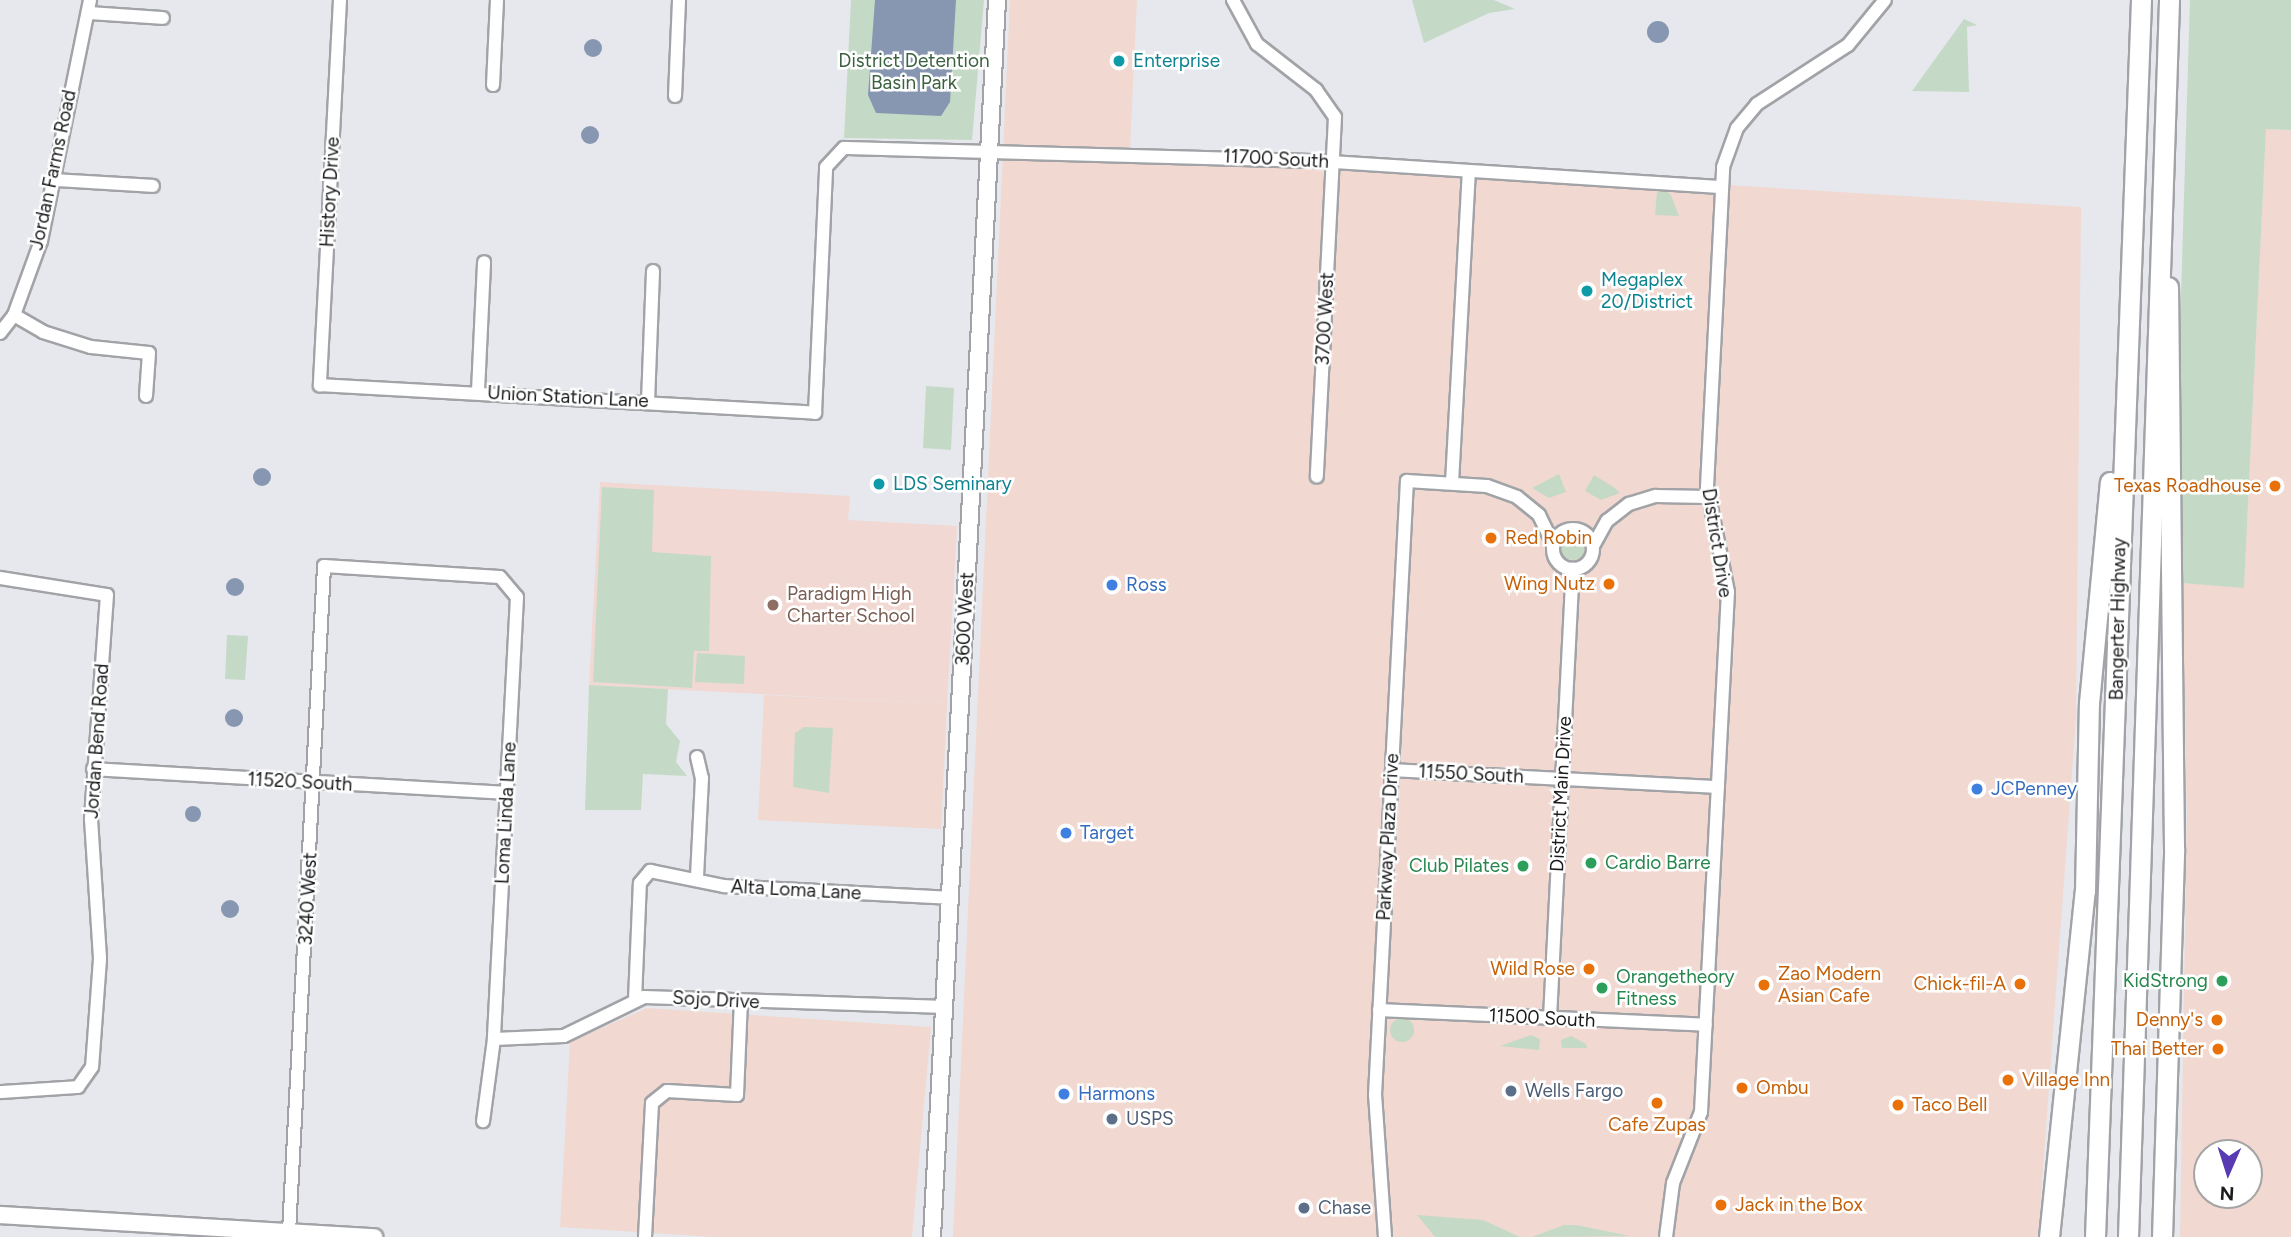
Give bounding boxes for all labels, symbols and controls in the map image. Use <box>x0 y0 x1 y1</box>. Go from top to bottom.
park label: District Detention Basin Park <box>838 50 990 94</box>
place label: Enterprise <box>1133 50 1220 72</box>
marker: Enterprise <box>1111 53 1127 69</box>
street label: Jordan Farms Road <box>25 88 81 252</box>
street label: History Drive <box>316 136 344 248</box>
street label: 11700 South <box>1222 145 1330 173</box>
place label: Megaplex 20/District <box>1601 269 1693 313</box>
street label: 3700 West <box>1311 272 1339 366</box>
marker: Megaplex 20/District <box>1579 283 1595 299</box>
street label: Union Station Lane <box>487 381 649 413</box>
place label: LDS Seminary <box>893 473 1012 495</box>
place label: Texas Roadhouse <box>2114 475 2261 497</box>
marker: LDS Seminary <box>871 476 887 492</box>
marker: Texas Roadhouse <box>2267 478 2283 494</box>
street label: District Drive <box>1697 487 1737 599</box>
place label: Red Robin <box>1505 527 1592 549</box>
marker: Red Robin <box>1483 530 1499 546</box>
street label: Bangerter Highway <box>2105 537 2131 701</box>
street label: 3600 West <box>951 571 979 667</box>
place label: Wing Nutz <box>1504 573 1595 595</box>
place label: Ross <box>1126 574 1167 596</box>
marker: Wing Nutz <box>1601 576 1617 592</box>
marker: Ross <box>1104 577 1120 593</box>
place label: Paradigm High Charter School <box>787 583 915 627</box>
marker: Paradigm High Charter School <box>765 597 781 613</box>
street label: Jordan Bend Road <box>80 663 114 819</box>
street label: District Main Drive <box>1546 716 1576 872</box>
street label: Loma Linda Lane <box>491 741 521 885</box>
street label: Parkway Plaza Drive <box>1372 753 1404 921</box>
street label: 11550 South <box>1418 760 1524 788</box>
street label: 11520 South <box>247 768 353 796</box>
place label: JCPenney <box>1991 778 2077 800</box>
marker: JCPenney <box>1969 781 1985 797</box>
place label: Target <box>1080 822 1134 844</box>
marker: Target <box>1058 825 1074 841</box>
street label: 3240 West <box>294 852 322 946</box>
place label: Cardio Barre <box>1605 852 1711 874</box>
place label: Club Pilates <box>1409 855 1509 877</box>
marker: Cardio Barre <box>1583 855 1599 871</box>
marker: Club Pilates <box>1515 858 1531 874</box>
street label: Alta Loma Lane <box>730 875 862 905</box>
place label: Wild Rose <box>1490 958 1575 980</box>
marker: Wild Rose <box>1581 961 1597 977</box>
place label: Zao Modern Asian Cafe <box>1778 963 1881 1007</box>
place label: Orangetheory Fitness <box>1616 966 1735 1010</box>
place label: KidStrong <box>2123 970 2208 992</box>
place label: Chick-fil-A <box>1913 973 2006 995</box>
marker: KidStrong <box>2214 973 2230 989</box>
marker: Chick-fil-A <box>2012 976 2028 992</box>
marker: Zao Modern Asian Cafe <box>1756 977 1772 993</box>
marker: Orangetheory Fitness <box>1594 980 1610 996</box>
street label: Sojo Drive <box>672 986 760 1014</box>
street label: 11500 South <box>1488 1004 1596 1032</box>
place label: Denny's <box>2136 1009 2203 1031</box>
marker: Denny's <box>2209 1012 2225 1028</box>
place label: Thai Better <box>2111 1038 2204 1060</box>
marker: Thai Better <box>2210 1041 2226 1057</box>
place label: Village Inn <box>2022 1069 2110 1091</box>
marker: Village Inn <box>2000 1072 2016 1088</box>
place label: Ombu <box>1756 1077 1809 1099</box>
place label: Wells Fargo <box>1525 1080 1623 1102</box>
marker: Ombu <box>1734 1080 1750 1096</box>
place label: Harmons <box>1078 1083 1155 1105</box>
marker: Wells Fargo <box>1503 1083 1519 1099</box>
marker: Harmons <box>1056 1086 1072 1102</box>
place label: Taco Bell <box>1912 1094 1987 1116</box>
marker: Cafe Zupas <box>1649 1095 1665 1111</box>
marker: Taco Bell <box>1890 1097 1906 1113</box>
place label: USPS <box>1126 1108 1174 1130</box>
marker: USPS <box>1104 1111 1120 1127</box>
place label: Cafe Zupas <box>1608 1114 1706 1136</box>
north arrow <box>2193 1139 2263 1209</box>
text: N <box>2219 1182 2235 1205</box>
place label: Jack in the Box <box>1735 1194 1863 1216</box>
place label: Chase <box>1318 1197 1371 1219</box>
marker: Jack in the Box <box>1713 1197 1729 1213</box>
marker: Chase <box>1296 1200 1312 1216</box>

